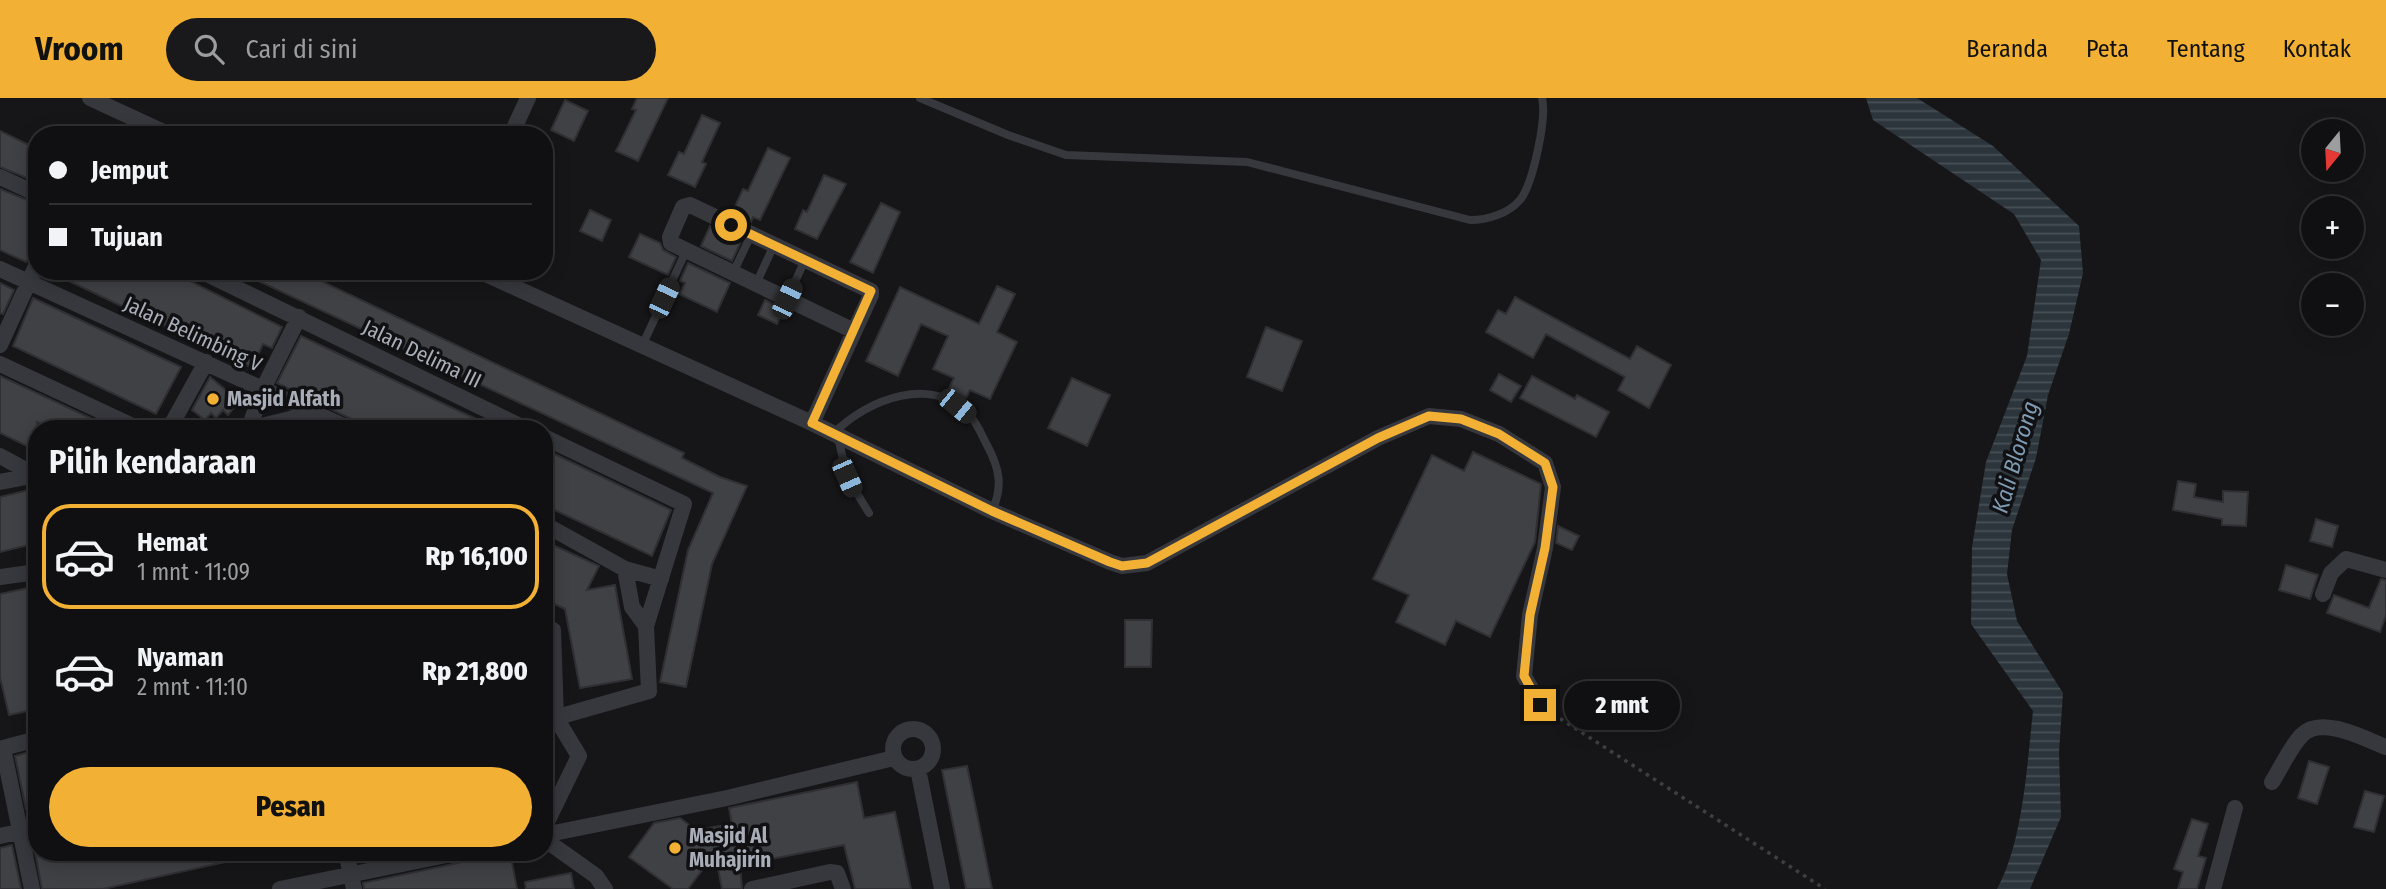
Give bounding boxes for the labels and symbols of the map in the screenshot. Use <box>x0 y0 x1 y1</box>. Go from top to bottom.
north arrow <box>2301 119 2364 182</box>
route start <box>715 209 747 241</box>
car <box>646 275 683 321</box>
car <box>769 276 806 322</box>
street label: Jalan Belimbing V <box>120 291 266 377</box>
street label: Jalan Delima III <box>358 314 486 394</box>
car <box>935 385 980 427</box>
place label: Masjid Alfath <box>227 386 341 412</box>
marker: Masjid Alfath <box>205 391 221 407</box>
water label: Kali Blorong <box>1986 398 2044 516</box>
car <box>829 454 866 500</box>
callout: 2 mnt <box>1564 680 1680 730</box>
route end <box>1524 689 1556 721</box>
place label: Masjid Al Muhajirin <box>689 823 771 873</box>
marker: Masjid Al Muhajirin <box>667 840 683 856</box>

